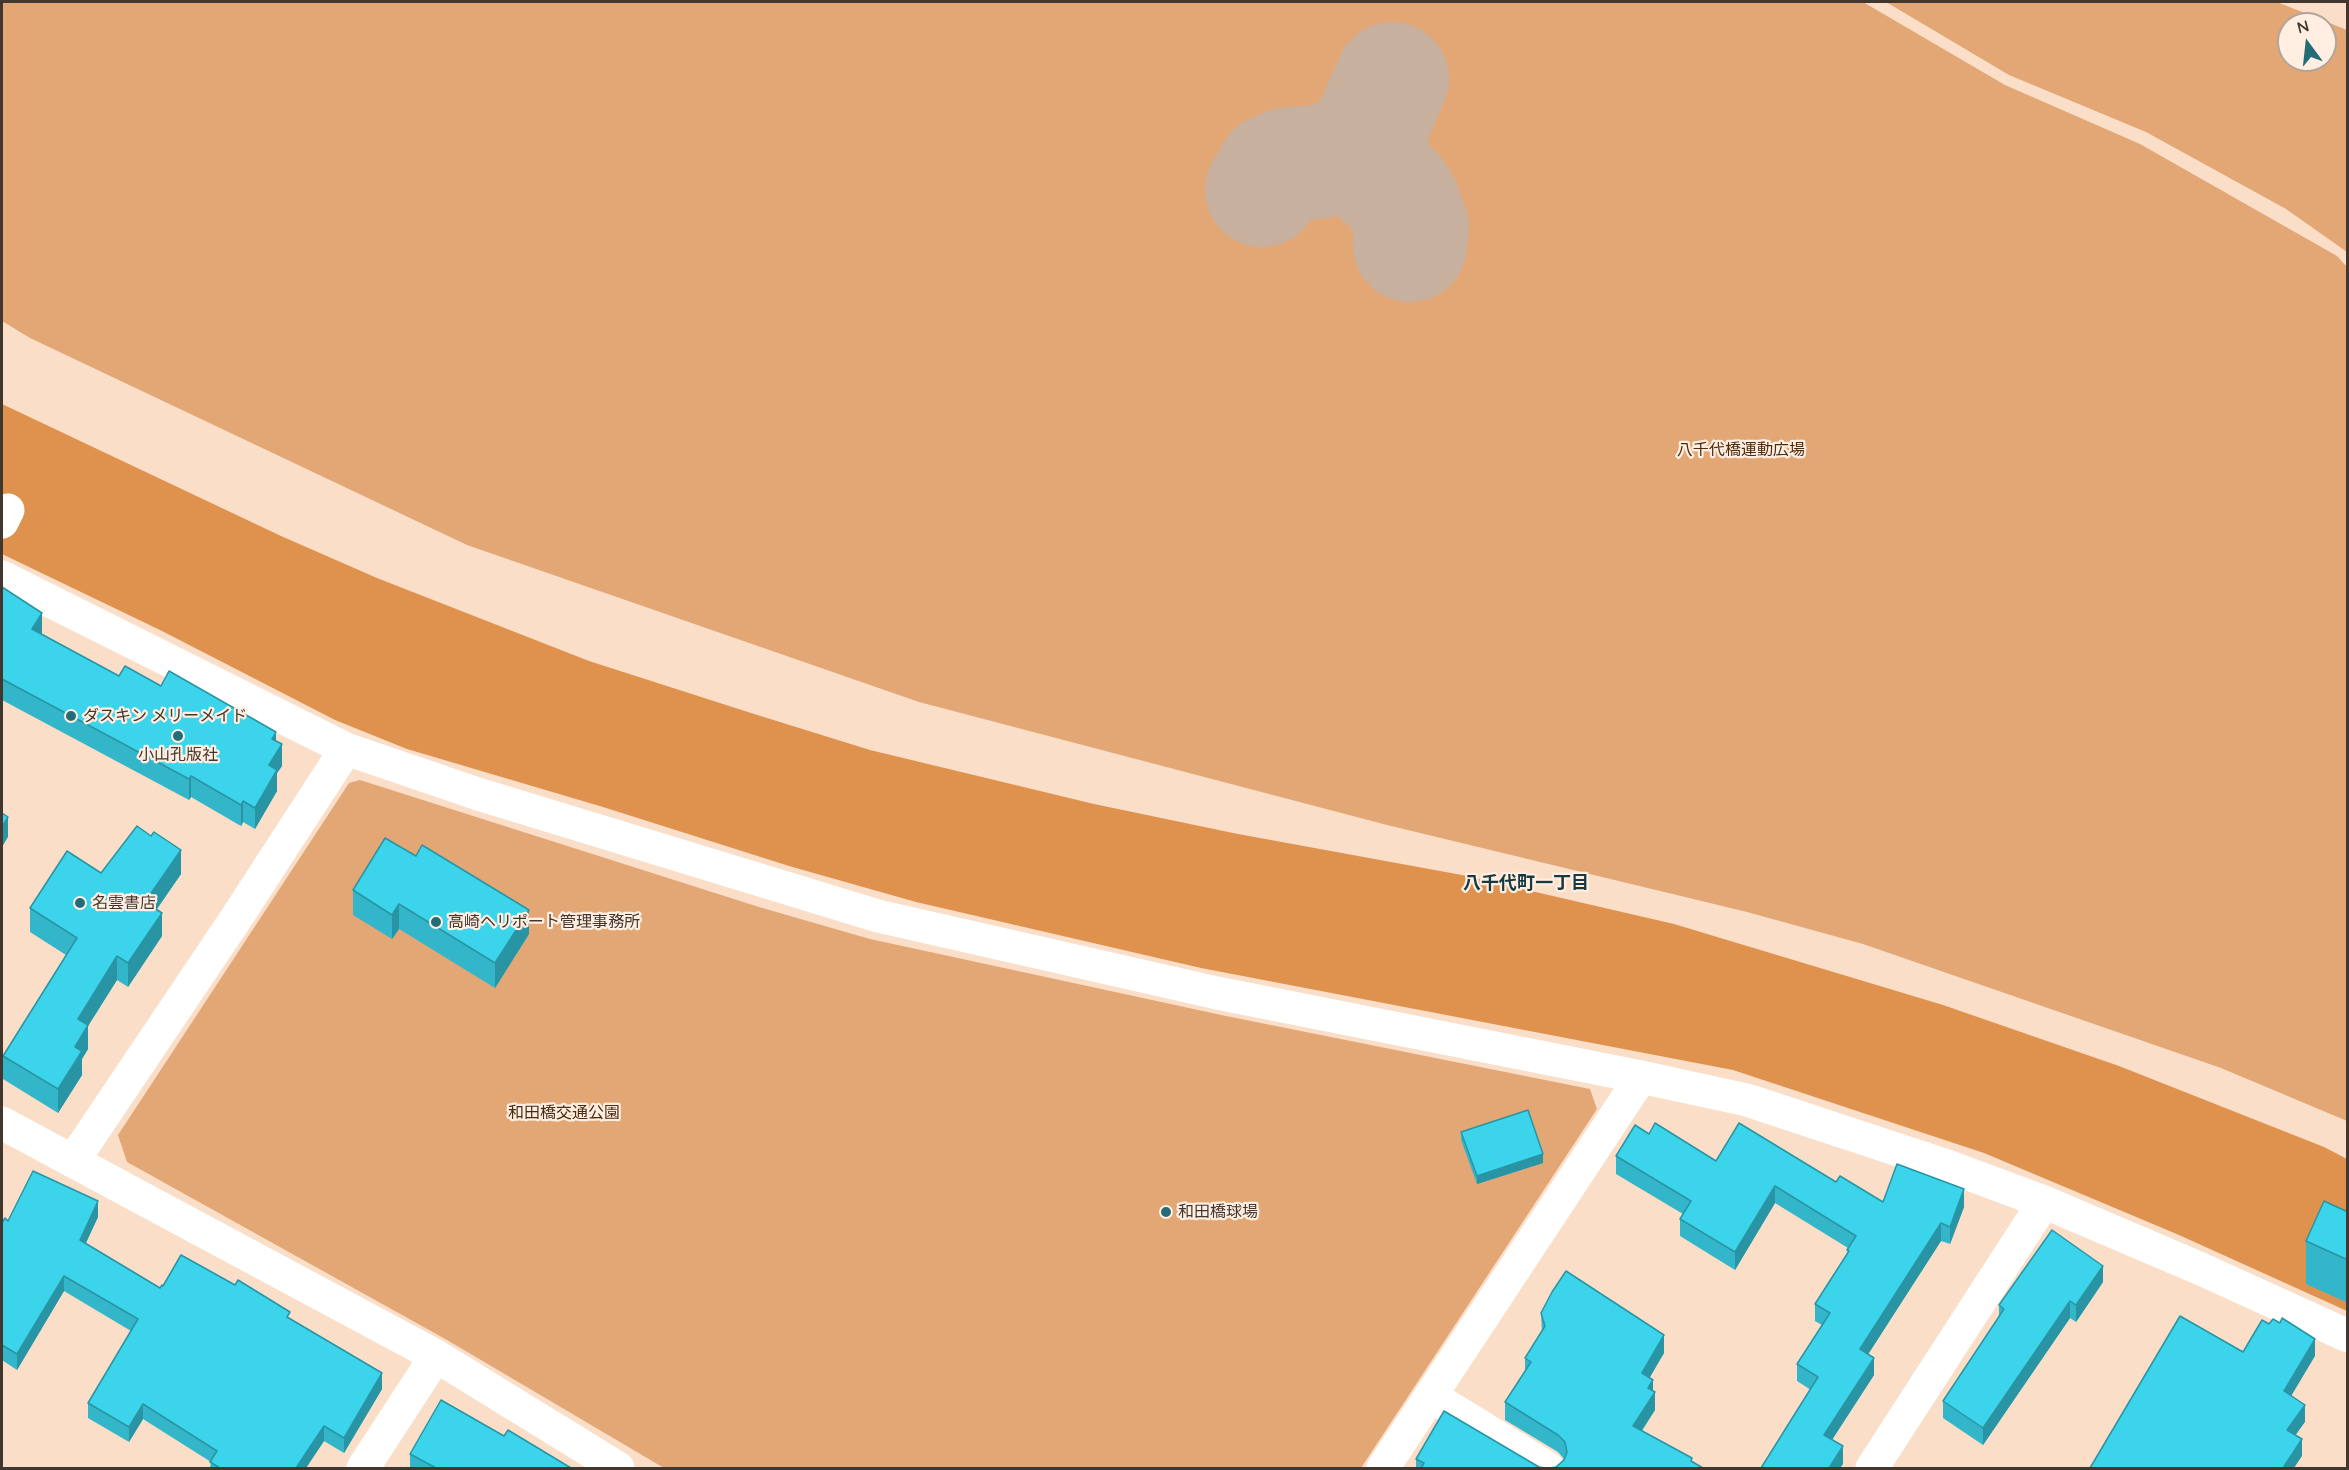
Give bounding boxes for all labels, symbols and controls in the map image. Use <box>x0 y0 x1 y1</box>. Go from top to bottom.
north arrow <box>2277 12 2337 72</box>
text: N <box>2295 15 2311 38</box>
park label: 八千代橋運動広場 <box>1677 440 1805 460</box>
place label: ダスキン メリーメイド <box>83 706 247 726</box>
marker: ダスキン メリーメイド <box>64 709 78 723</box>
marker: 小山孔版社 <box>171 729 185 743</box>
place label: 小山孔版社 <box>138 745 218 765</box>
district label: 八千代町一丁目 <box>1463 873 1589 895</box>
place label: 名雲書店 <box>92 893 156 913</box>
marker: 名雲書店 <box>73 896 87 910</box>
place label: 高崎ヘリポート管理事務所 <box>448 912 640 932</box>
marker: 高崎ヘリポート管理事務所 <box>429 915 443 929</box>
park label: 和田橋交通公園 <box>508 1103 620 1123</box>
place label: 和田橋球場 <box>1178 1202 1258 1222</box>
marker: 和田橋球場 <box>1159 1205 1173 1219</box>

